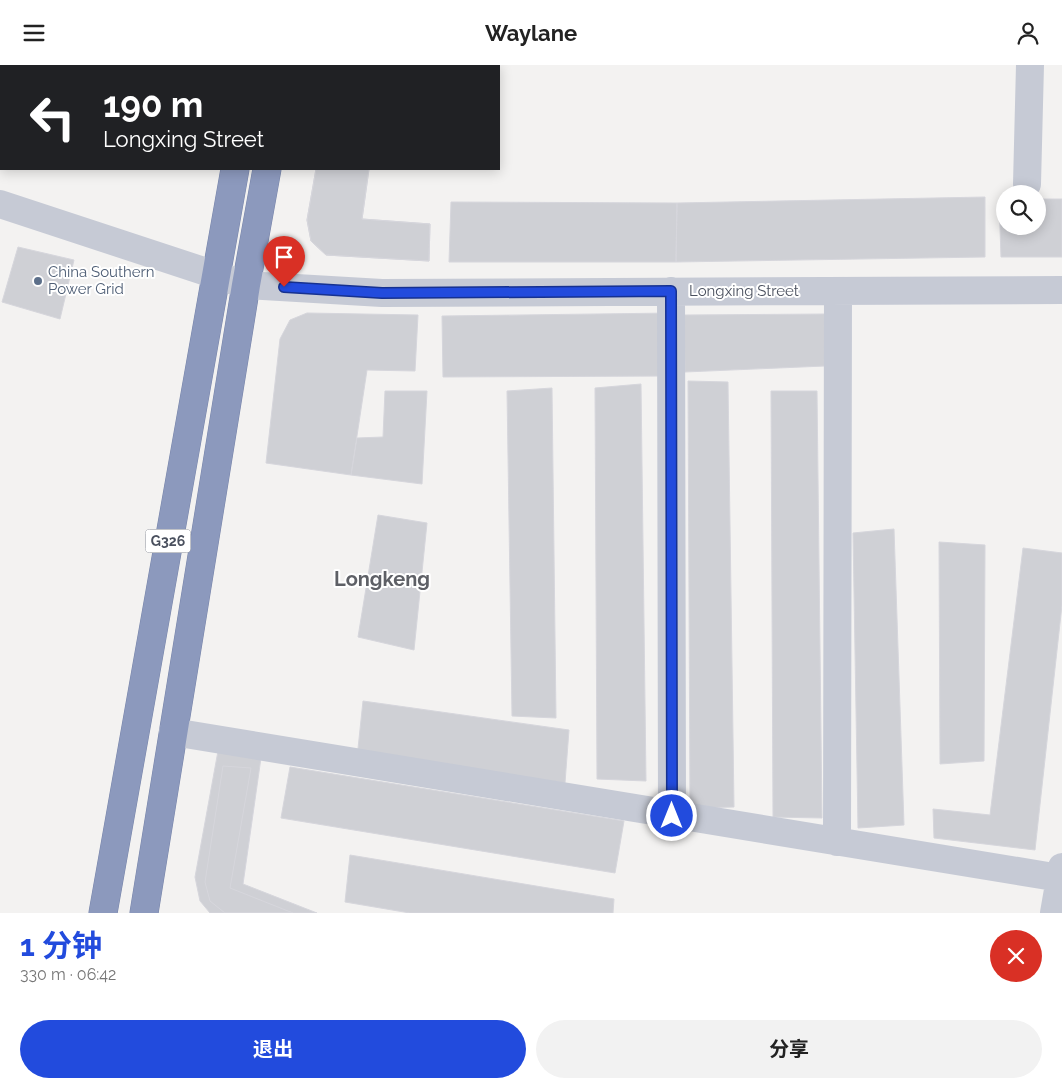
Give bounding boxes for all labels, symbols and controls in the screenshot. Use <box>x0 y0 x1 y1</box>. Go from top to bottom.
icon: menu <box>20 19 48 47</box>
icon: person <box>1014 19 1042 47</box>
text: Waylane <box>485 20 577 46</box>
text: 190 m <box>103 84 203 125</box>
icon: left <box>20 85 85 150</box>
text: Longxing Street <box>103 126 264 152</box>
map controls <box>996 185 1046 235</box>
button: search <box>996 185 1046 235</box>
pin <box>263 236 305 287</box>
icon: arrive <box>270 243 298 271</box>
place label: China Southern Power Grid <box>48 263 155 298</box>
marker: China Southern Power Grid <box>32 275 44 287</box>
street label: Longxing Street <box>689 282 799 300</box>
road number: G326 <box>146 529 190 553</box>
district label: Longkeng <box>334 567 430 591</box>
position arrow <box>645 789 697 841</box>
text: 1 分钟 <box>20 928 102 963</box>
button: close <box>990 930 1042 982</box>
text: 330 m · 06:42 <box>20 965 116 984</box>
button: 退出 <box>20 1020 526 1078</box>
button: 分享 <box>536 1020 1042 1078</box>

